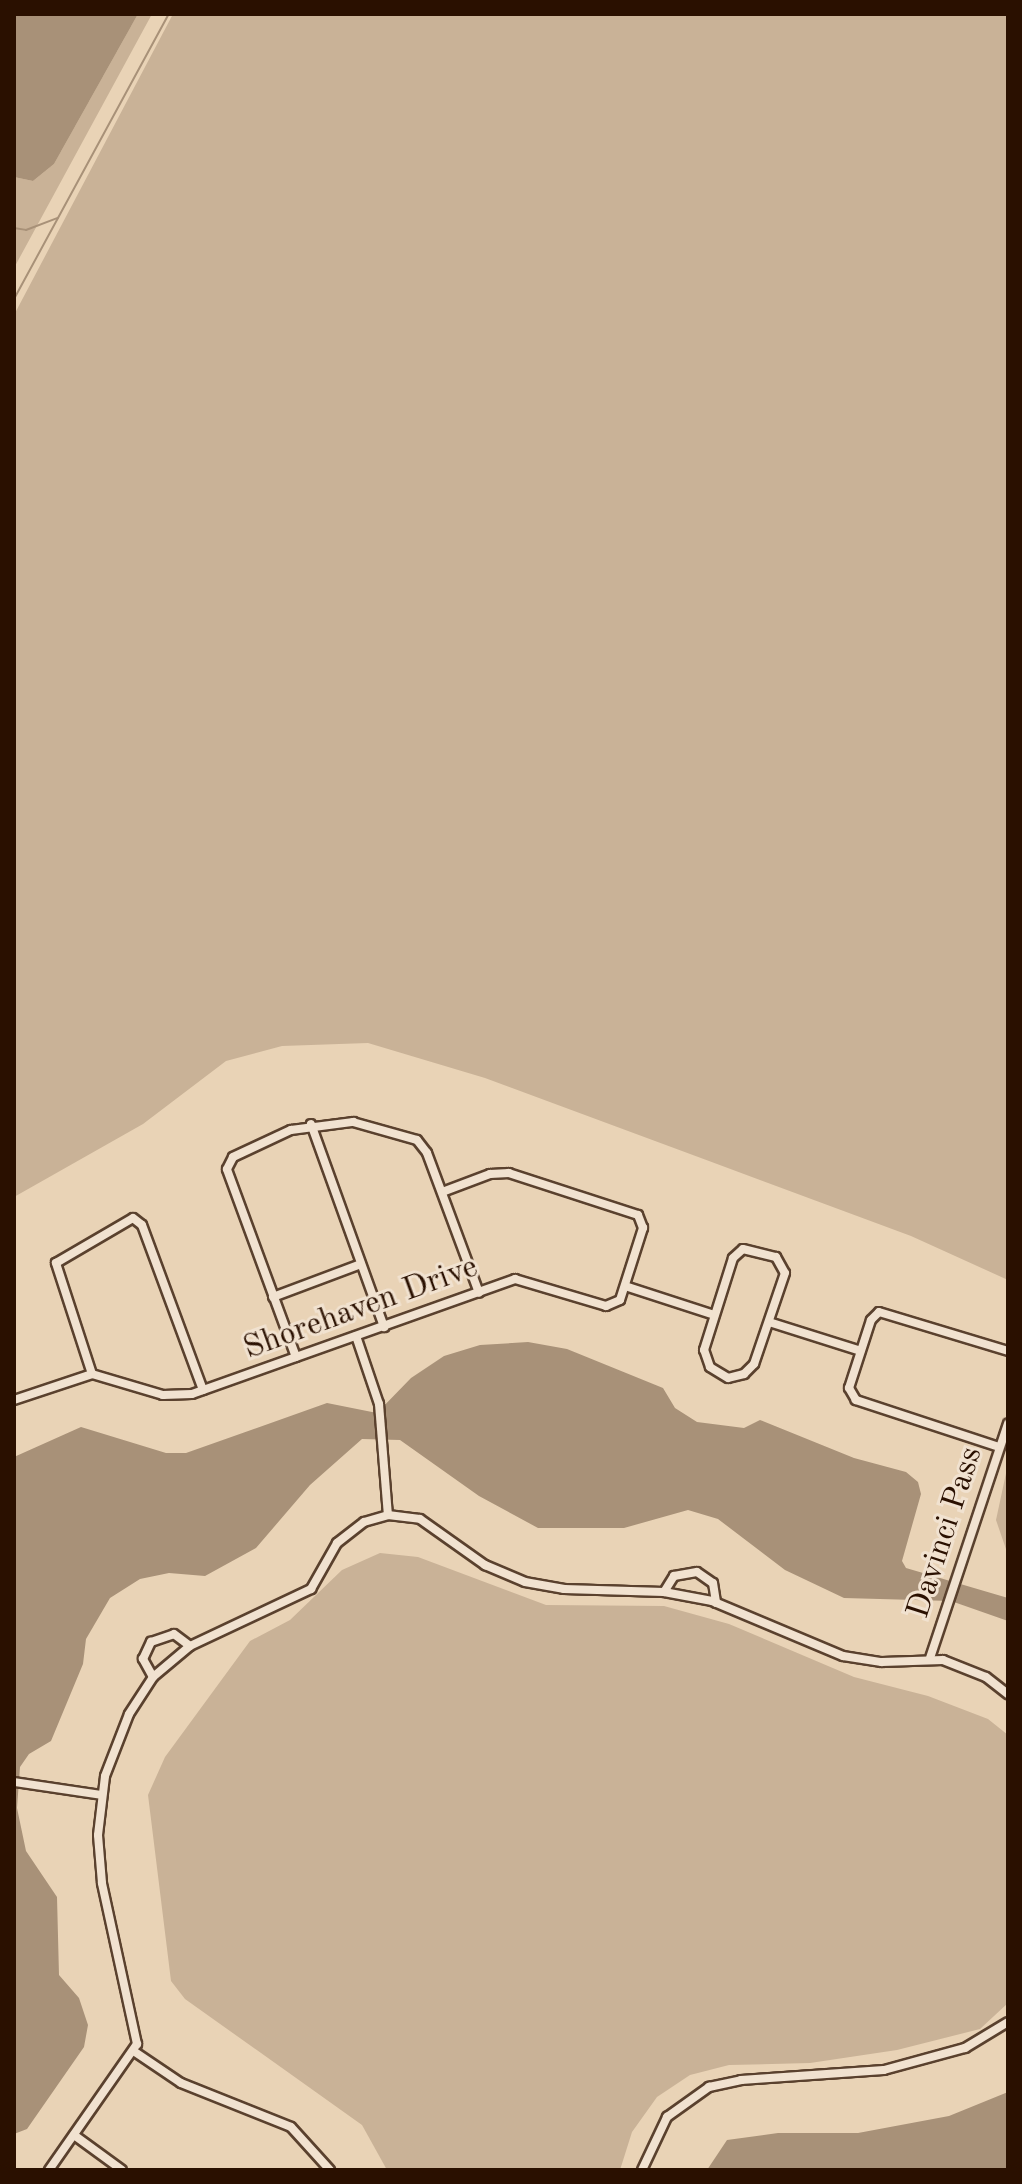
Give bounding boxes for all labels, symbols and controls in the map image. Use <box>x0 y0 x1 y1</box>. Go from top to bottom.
street label: Shorehaven Drive <box>239 1249 483 1369</box>
street label: Davinci Pass <box>900 1442 992 1624</box>

